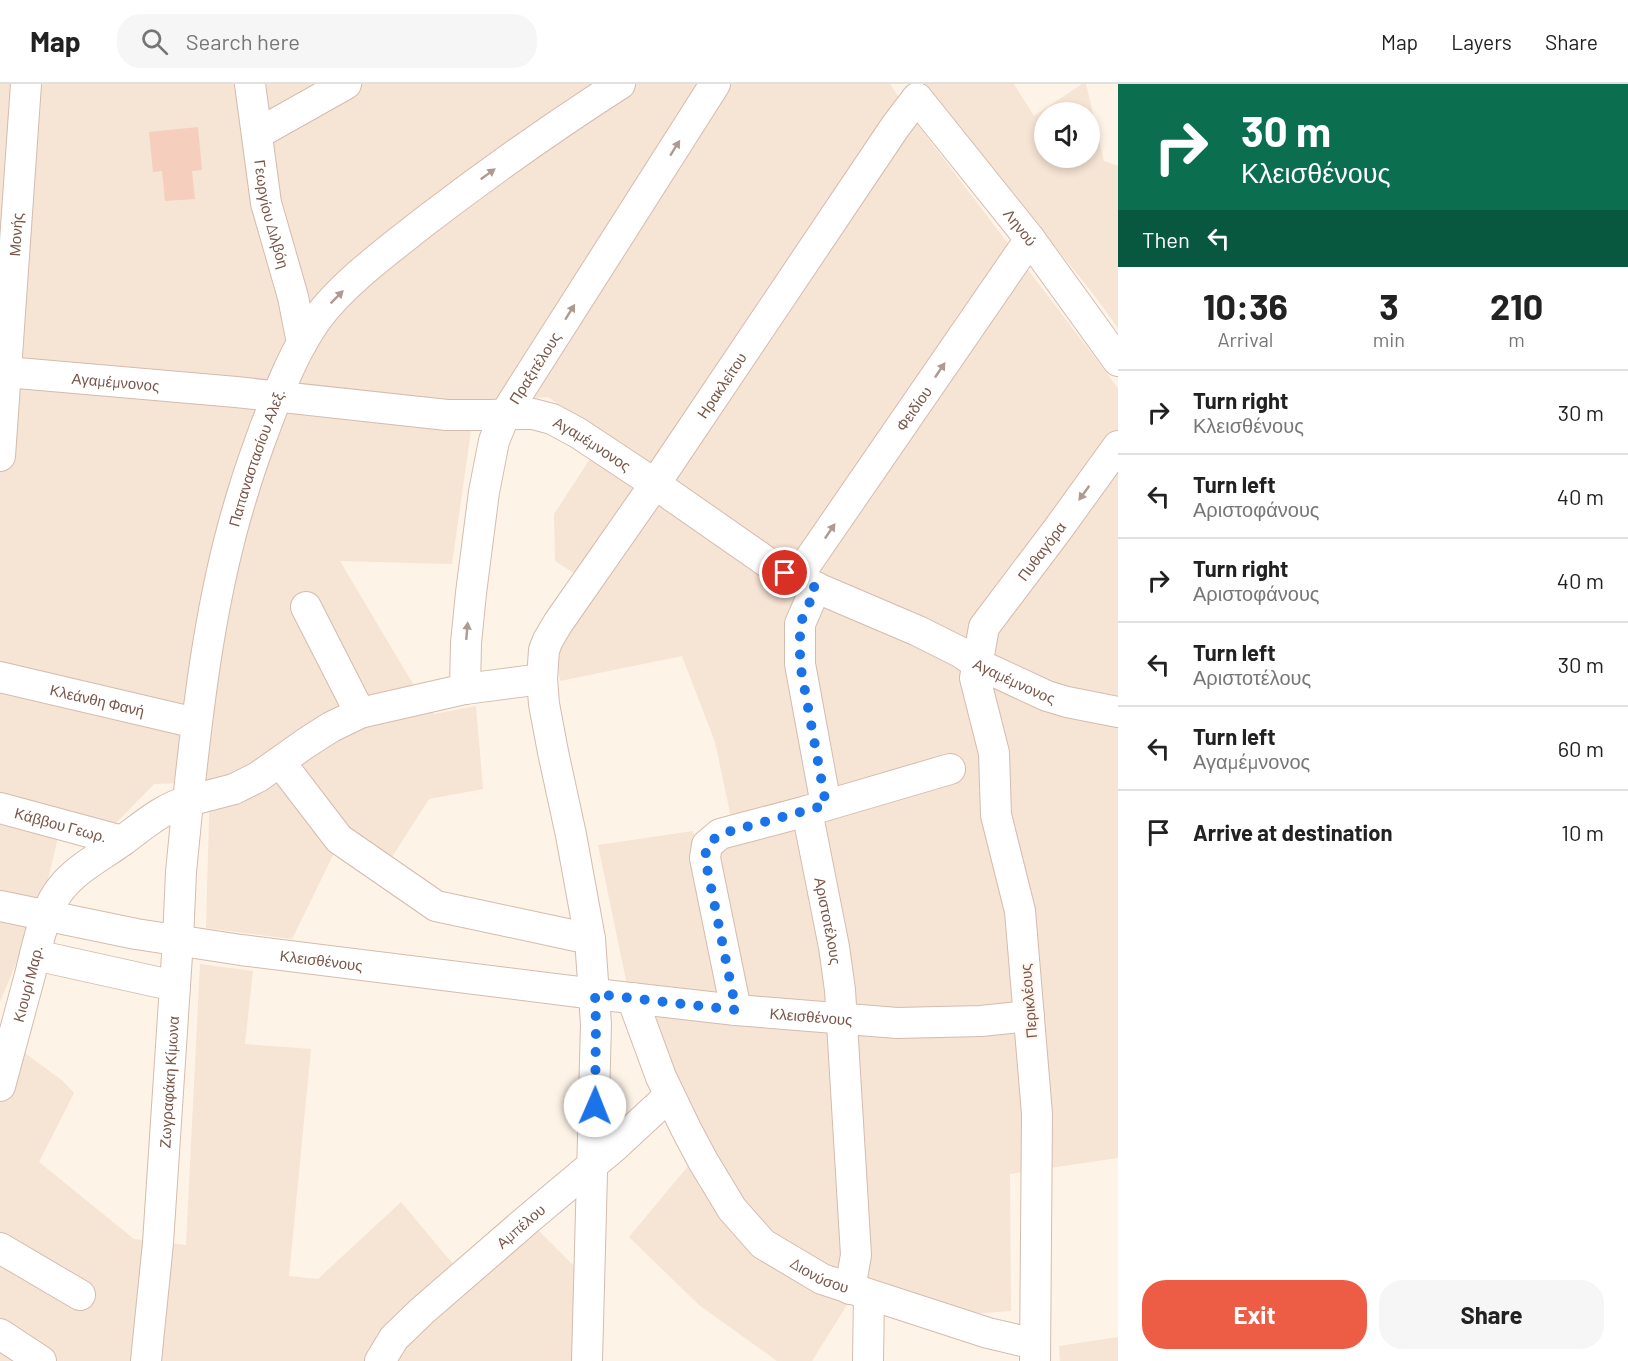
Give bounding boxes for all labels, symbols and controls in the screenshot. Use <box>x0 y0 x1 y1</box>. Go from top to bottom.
search box <box>117 14 537 68</box>
text: Map <box>30 24 81 58</box>
icon: search <box>138 25 171 58</box>
text: Search here <box>186 28 300 54</box>
text: Map <box>1381 29 1418 54</box>
text: Layers <box>1451 29 1512 54</box>
text: Share <box>1545 29 1598 54</box>
map controls <box>1034 102 1100 168</box>
button: sound <box>1034 102 1100 168</box>
text: 30 m <box>1241 105 1331 155</box>
icon: right <box>1142 108 1220 186</box>
one-way arrow <box>669 139 680 156</box>
text: Κλεισθένους <box>1241 156 1391 188</box>
street label: Γεωργίου Διλβόη <box>251 158 293 270</box>
one-way arrow <box>480 168 496 180</box>
street label: Ληνού <box>1000 205 1041 249</box>
street label: Μονής <box>5 212 26 257</box>
icon: left <box>1202 222 1235 255</box>
text: Then <box>1142 226 1190 252</box>
text: 10:36 <box>1203 284 1288 327</box>
text: 3 <box>1379 284 1399 327</box>
text: 210 <box>1490 284 1543 327</box>
one-way arrow <box>330 289 344 304</box>
one-way arrow <box>564 304 575 320</box>
text: Arrival <box>1217 327 1273 351</box>
text: min <box>1373 327 1405 351</box>
text: m <box>1508 327 1525 351</box>
street label: Πραξιτέλους <box>505 328 564 407</box>
street label: Ηρακλείτου <box>693 349 750 422</box>
one-way arrow <box>934 362 945 378</box>
street label: Αγαμέμνονος <box>71 369 160 394</box>
street label: Φειδίου <box>892 383 935 434</box>
street label: Παπαναστασίου Αλεξ. <box>224 386 288 529</box>
text: Turn right <box>1193 387 1288 413</box>
icon: right <box>1142 396 1175 429</box>
text: 30 m <box>1558 399 1604 425</box>
street label: Αγαμέμνονος <box>551 413 634 475</box>
text: Κλεισθένους <box>1193 413 1304 437</box>
text: Turn left <box>1193 471 1276 497</box>
icon: left <box>1142 480 1175 513</box>
text: 40 m <box>1557 483 1604 509</box>
one-way arrow <box>1078 486 1090 501</box>
text: Αριστοφάνους <box>1193 497 1319 521</box>
street label: Πυθαγόρα <box>1013 518 1070 584</box>
one-way arrow <box>824 523 836 539</box>
pin <box>759 547 810 598</box>
text: Turn right <box>1193 555 1288 581</box>
icon: arrive <box>768 556 801 589</box>
icon: right <box>1142 564 1175 597</box>
text: 40 m <box>1557 567 1604 593</box>
text: Αριστοφάνους <box>1193 581 1319 605</box>
one-way arrow <box>462 621 472 640</box>
text: Turn left <box>1193 639 1276 665</box>
icon: left <box>1142 648 1175 681</box>
text: 30 m <box>1558 651 1604 677</box>
street label: Αγαμέμνονος <box>971 654 1057 707</box>
text: Αριστοτέλους <box>1193 665 1311 689</box>
street label: Κλεάνθη Φανή <box>48 680 146 720</box>
text: Turn left <box>1193 723 1276 749</box>
icon: left <box>1142 732 1175 765</box>
text: 60 m <box>1558 735 1604 761</box>
text: Αγαμέμνονος <box>1193 749 1310 773</box>
street label: Κάββου Γεωρ. <box>13 803 109 846</box>
icon: arrive <box>1142 816 1175 849</box>
text: Arrive at destination <box>1193 819 1392 845</box>
text: 10 m <box>1561 819 1604 845</box>
street label: Αριστοτέλους <box>811 876 845 966</box>
street label: Κιουρί Μαρ. <box>9 943 46 1024</box>
street label: Κλεισθένους <box>279 946 364 974</box>
street label: Περικλέους <box>1016 963 1040 1039</box>
street label: Κλεισθένους <box>769 1004 853 1028</box>
street label: Ζωγραφάκη Κίμωνα <box>155 1015 182 1149</box>
position arrow <box>563 1074 627 1138</box>
street label: Αμπέλου <box>492 1200 548 1252</box>
street label: Διονύσου <box>787 1253 851 1296</box>
button: Exit <box>1142 1280 1367 1349</box>
button: Share <box>1379 1280 1604 1349</box>

